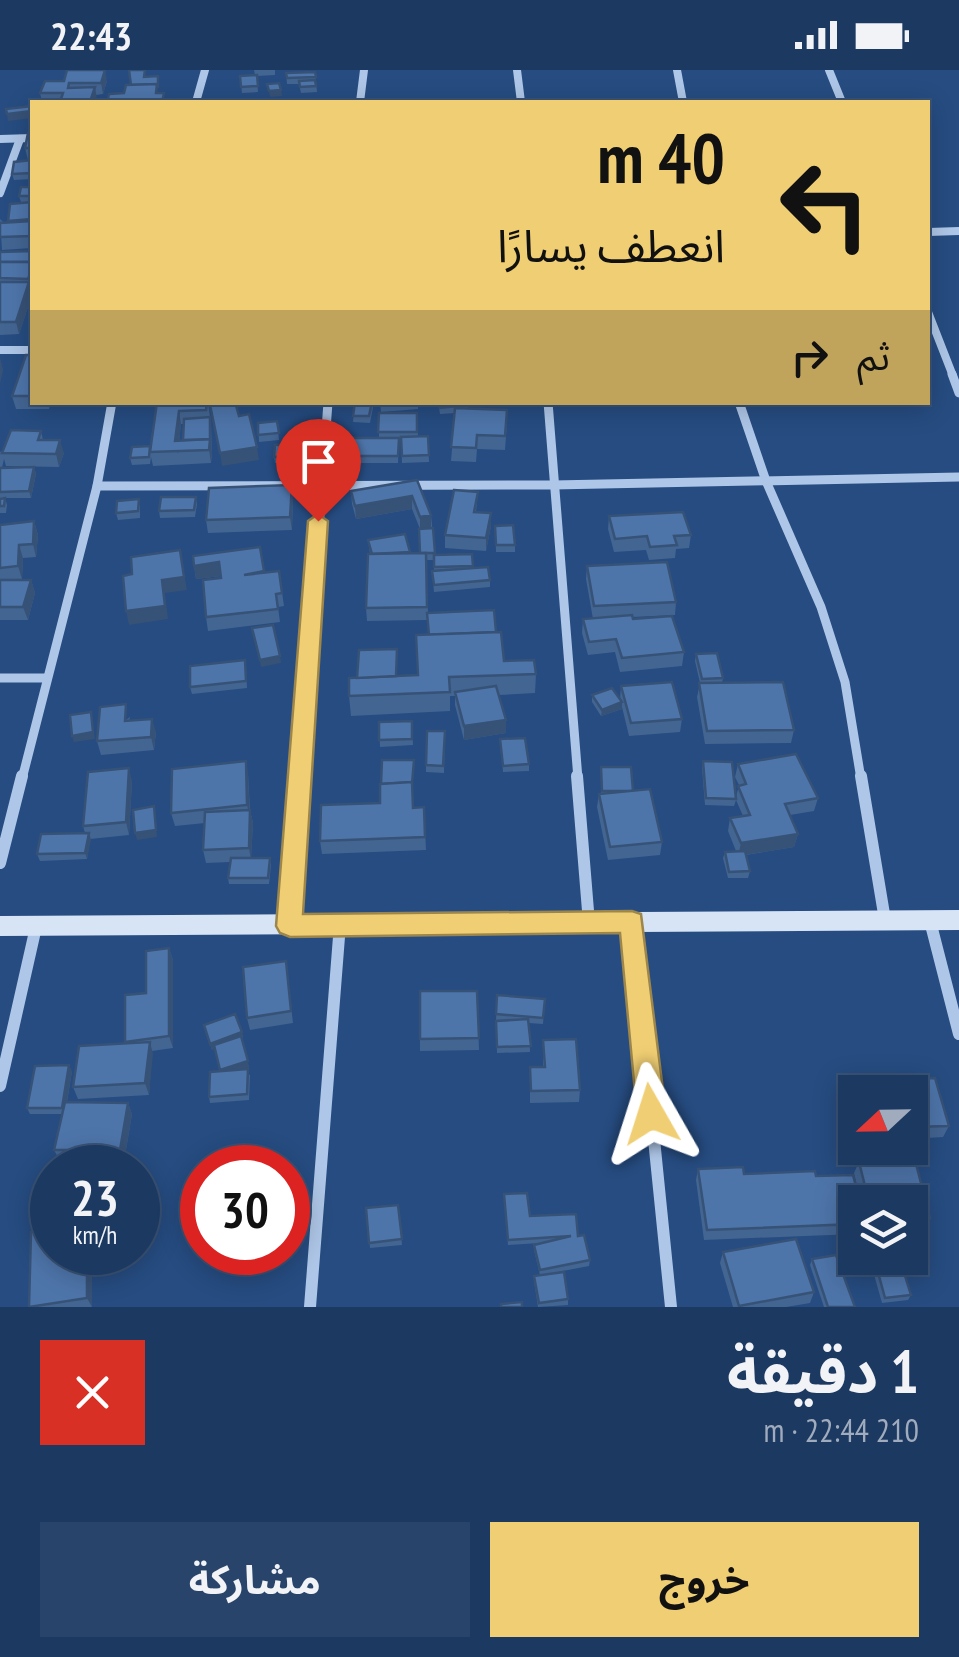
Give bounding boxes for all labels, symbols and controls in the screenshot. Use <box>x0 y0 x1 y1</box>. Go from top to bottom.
text: 22:43 <box>50 11 132 60</box>
text: 40 m <box>597 112 725 202</box>
icon: left <box>760 140 890 270</box>
text: انعطف يسارًا <box>497 216 725 274</box>
icon: right <box>782 330 837 385</box>
text: ثم <box>857 331 890 380</box>
pin <box>276 419 361 522</box>
icon: arrive <box>291 434 346 489</box>
position arrow <box>599 1062 703 1166</box>
north arrow <box>838 1075 928 1165</box>
map controls <box>838 1075 928 1275</box>
speed limit sign: 30 <box>180 1145 310 1275</box>
text: 23 <box>71 1165 119 1230</box>
button: layers <box>838 1185 928 1275</box>
text: km/h <box>73 1219 117 1251</box>
text: 1 دقيقة <box>727 1332 919 1410</box>
button: close <box>40 1340 145 1445</box>
text: 210 m · 22:44 <box>764 1409 919 1451</box>
button: مشاركة <box>40 1522 470 1637</box>
button: خروج <box>490 1522 919 1637</box>

